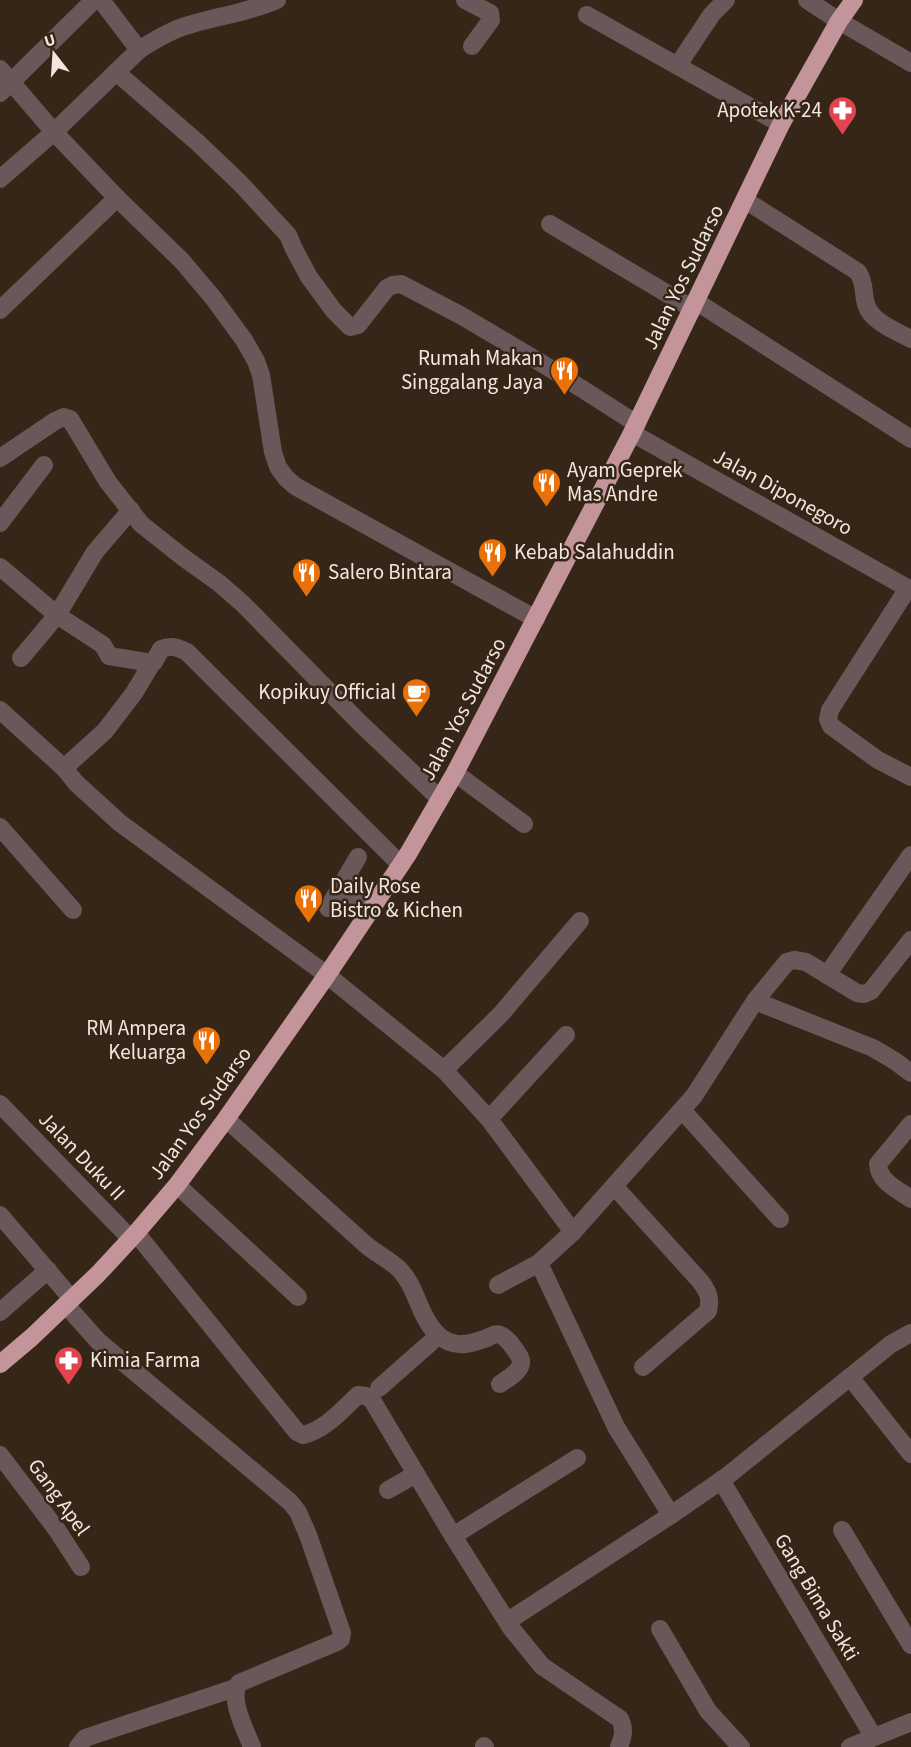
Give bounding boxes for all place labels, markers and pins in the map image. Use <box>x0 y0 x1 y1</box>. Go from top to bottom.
pharmacy icon: Apotek K-24 <box>827 94 859 136</box>
place label: Apotek K-24 <box>717 95 822 125</box>
place label: Rumah Makan Singgalang Jaya <box>401 343 543 397</box>
restaurant icon: Rumah Makan Singgalang Jaya <box>548 354 580 396</box>
place label: Ayam Geprek Mas Andre <box>567 455 683 509</box>
restaurant icon: Ayam Geprek Mas Andre <box>530 466 562 508</box>
restaurant icon: Kebab Salahuddin <box>477 536 509 578</box>
place label: Kebab Salahuddin <box>514 537 675 567</box>
restaurant icon: Salero Bintara <box>291 556 323 598</box>
place label: Salero Bintara <box>328 557 452 587</box>
cafe icon: Kopikuy Official <box>401 676 433 718</box>
place label: Kopikuy Official <box>258 677 396 707</box>
place label: Daily Rose Bistro & Kichen <box>330 871 463 925</box>
restaurant icon: Daily Rose Bistro & Kichen <box>293 882 325 924</box>
place label: RM Ampera Keluarga <box>86 1013 186 1067</box>
restaurant icon: RM Ampera Keluarga <box>191 1024 223 1066</box>
pharmacy icon: Kimia Farma <box>53 1344 85 1386</box>
place label: Kimia Farma <box>90 1345 200 1375</box>

